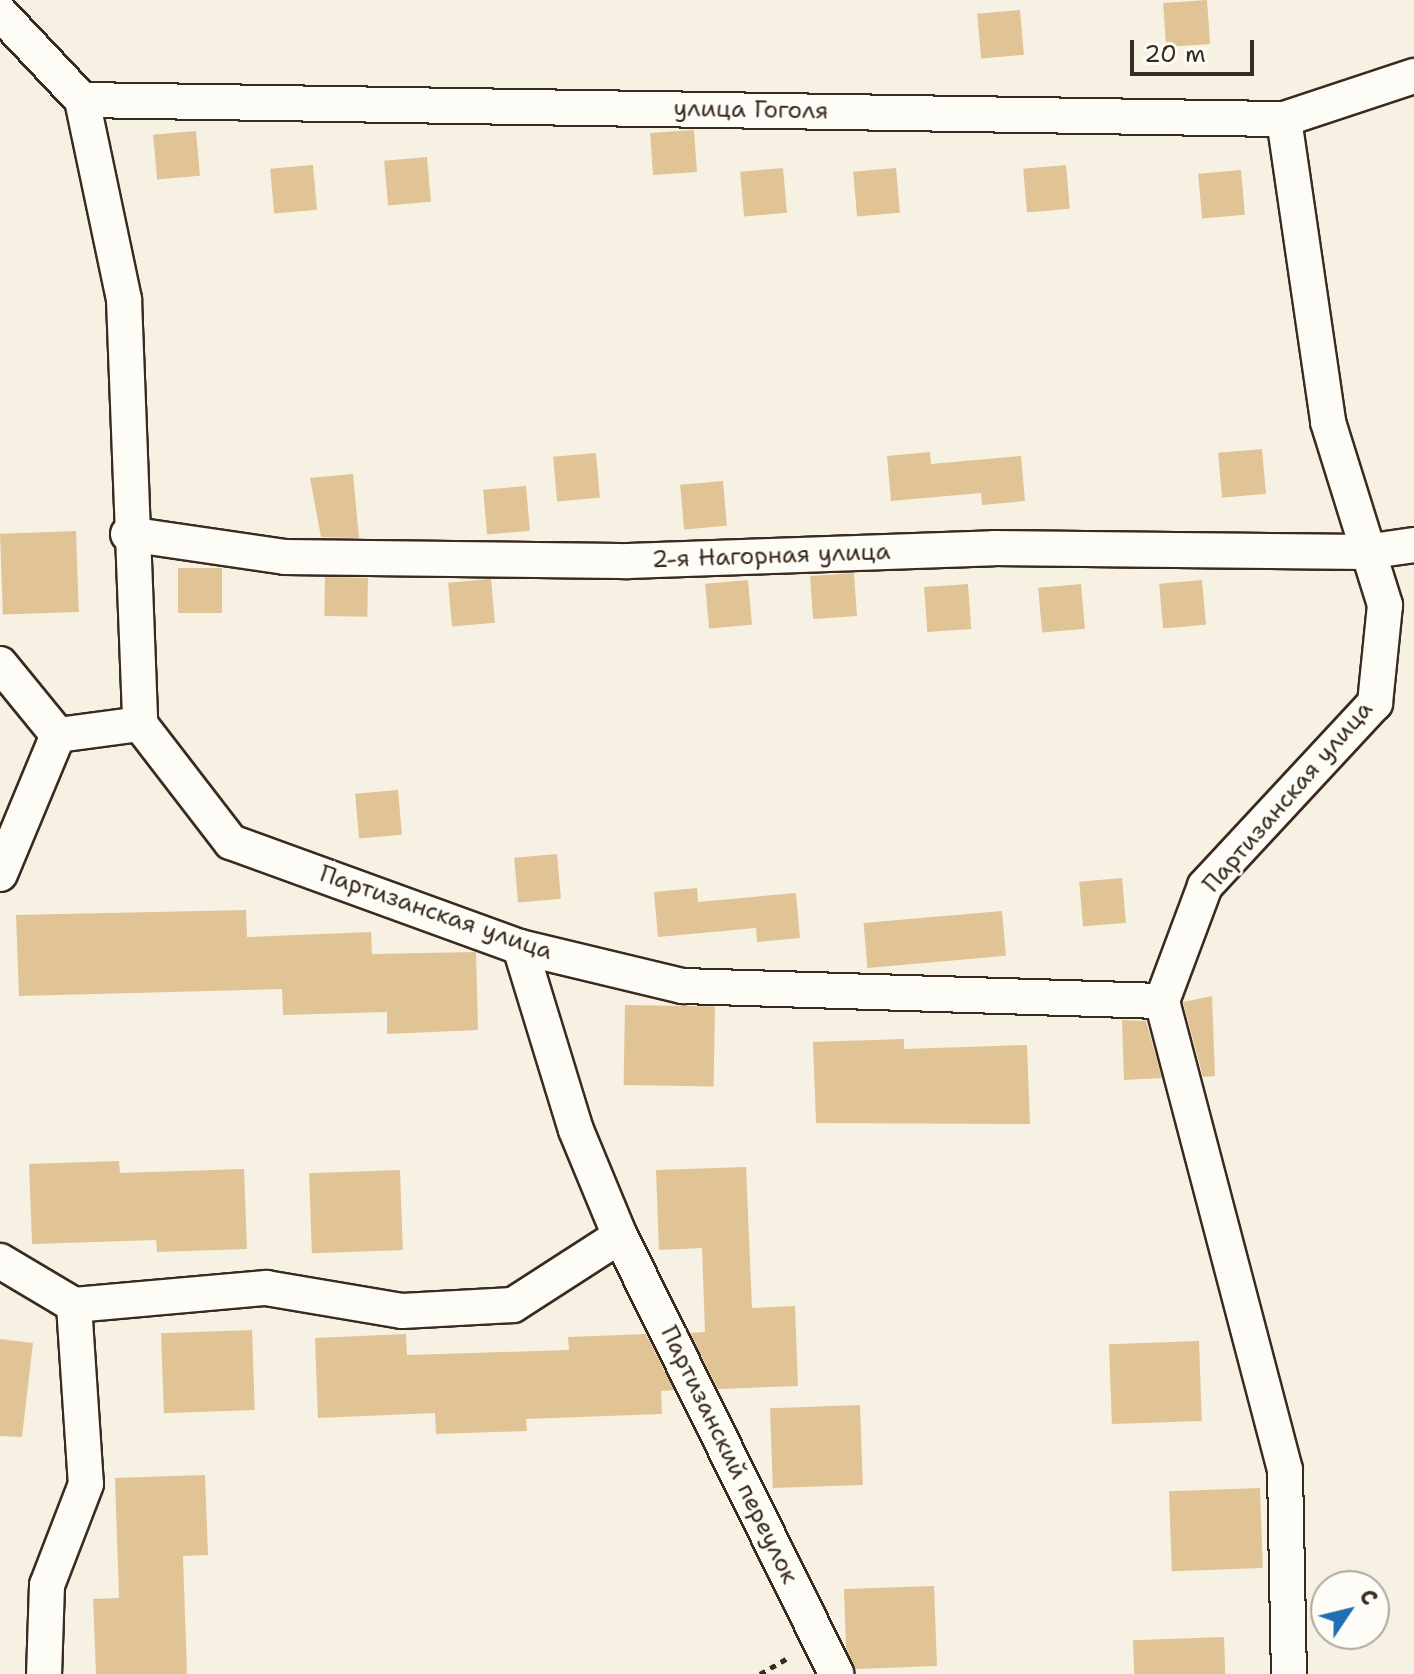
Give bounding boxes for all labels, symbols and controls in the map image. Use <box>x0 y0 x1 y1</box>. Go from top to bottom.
scale bar <box>1134 24 1258 74</box>
text: 20 m <box>1144 38 1206 70</box>
street label: улица Гоголя <box>673 94 829 126</box>
street label: 2-я Нагорная улица <box>651 537 891 575</box>
street label: Партизанская улица <box>1197 695 1379 899</box>
street label: Партизанская улица <box>316 860 556 966</box>
street label: Партизанский переулок <box>654 1321 804 1589</box>
north arrow <box>1310 1570 1390 1650</box>
text: С <box>1353 1583 1384 1611</box>

